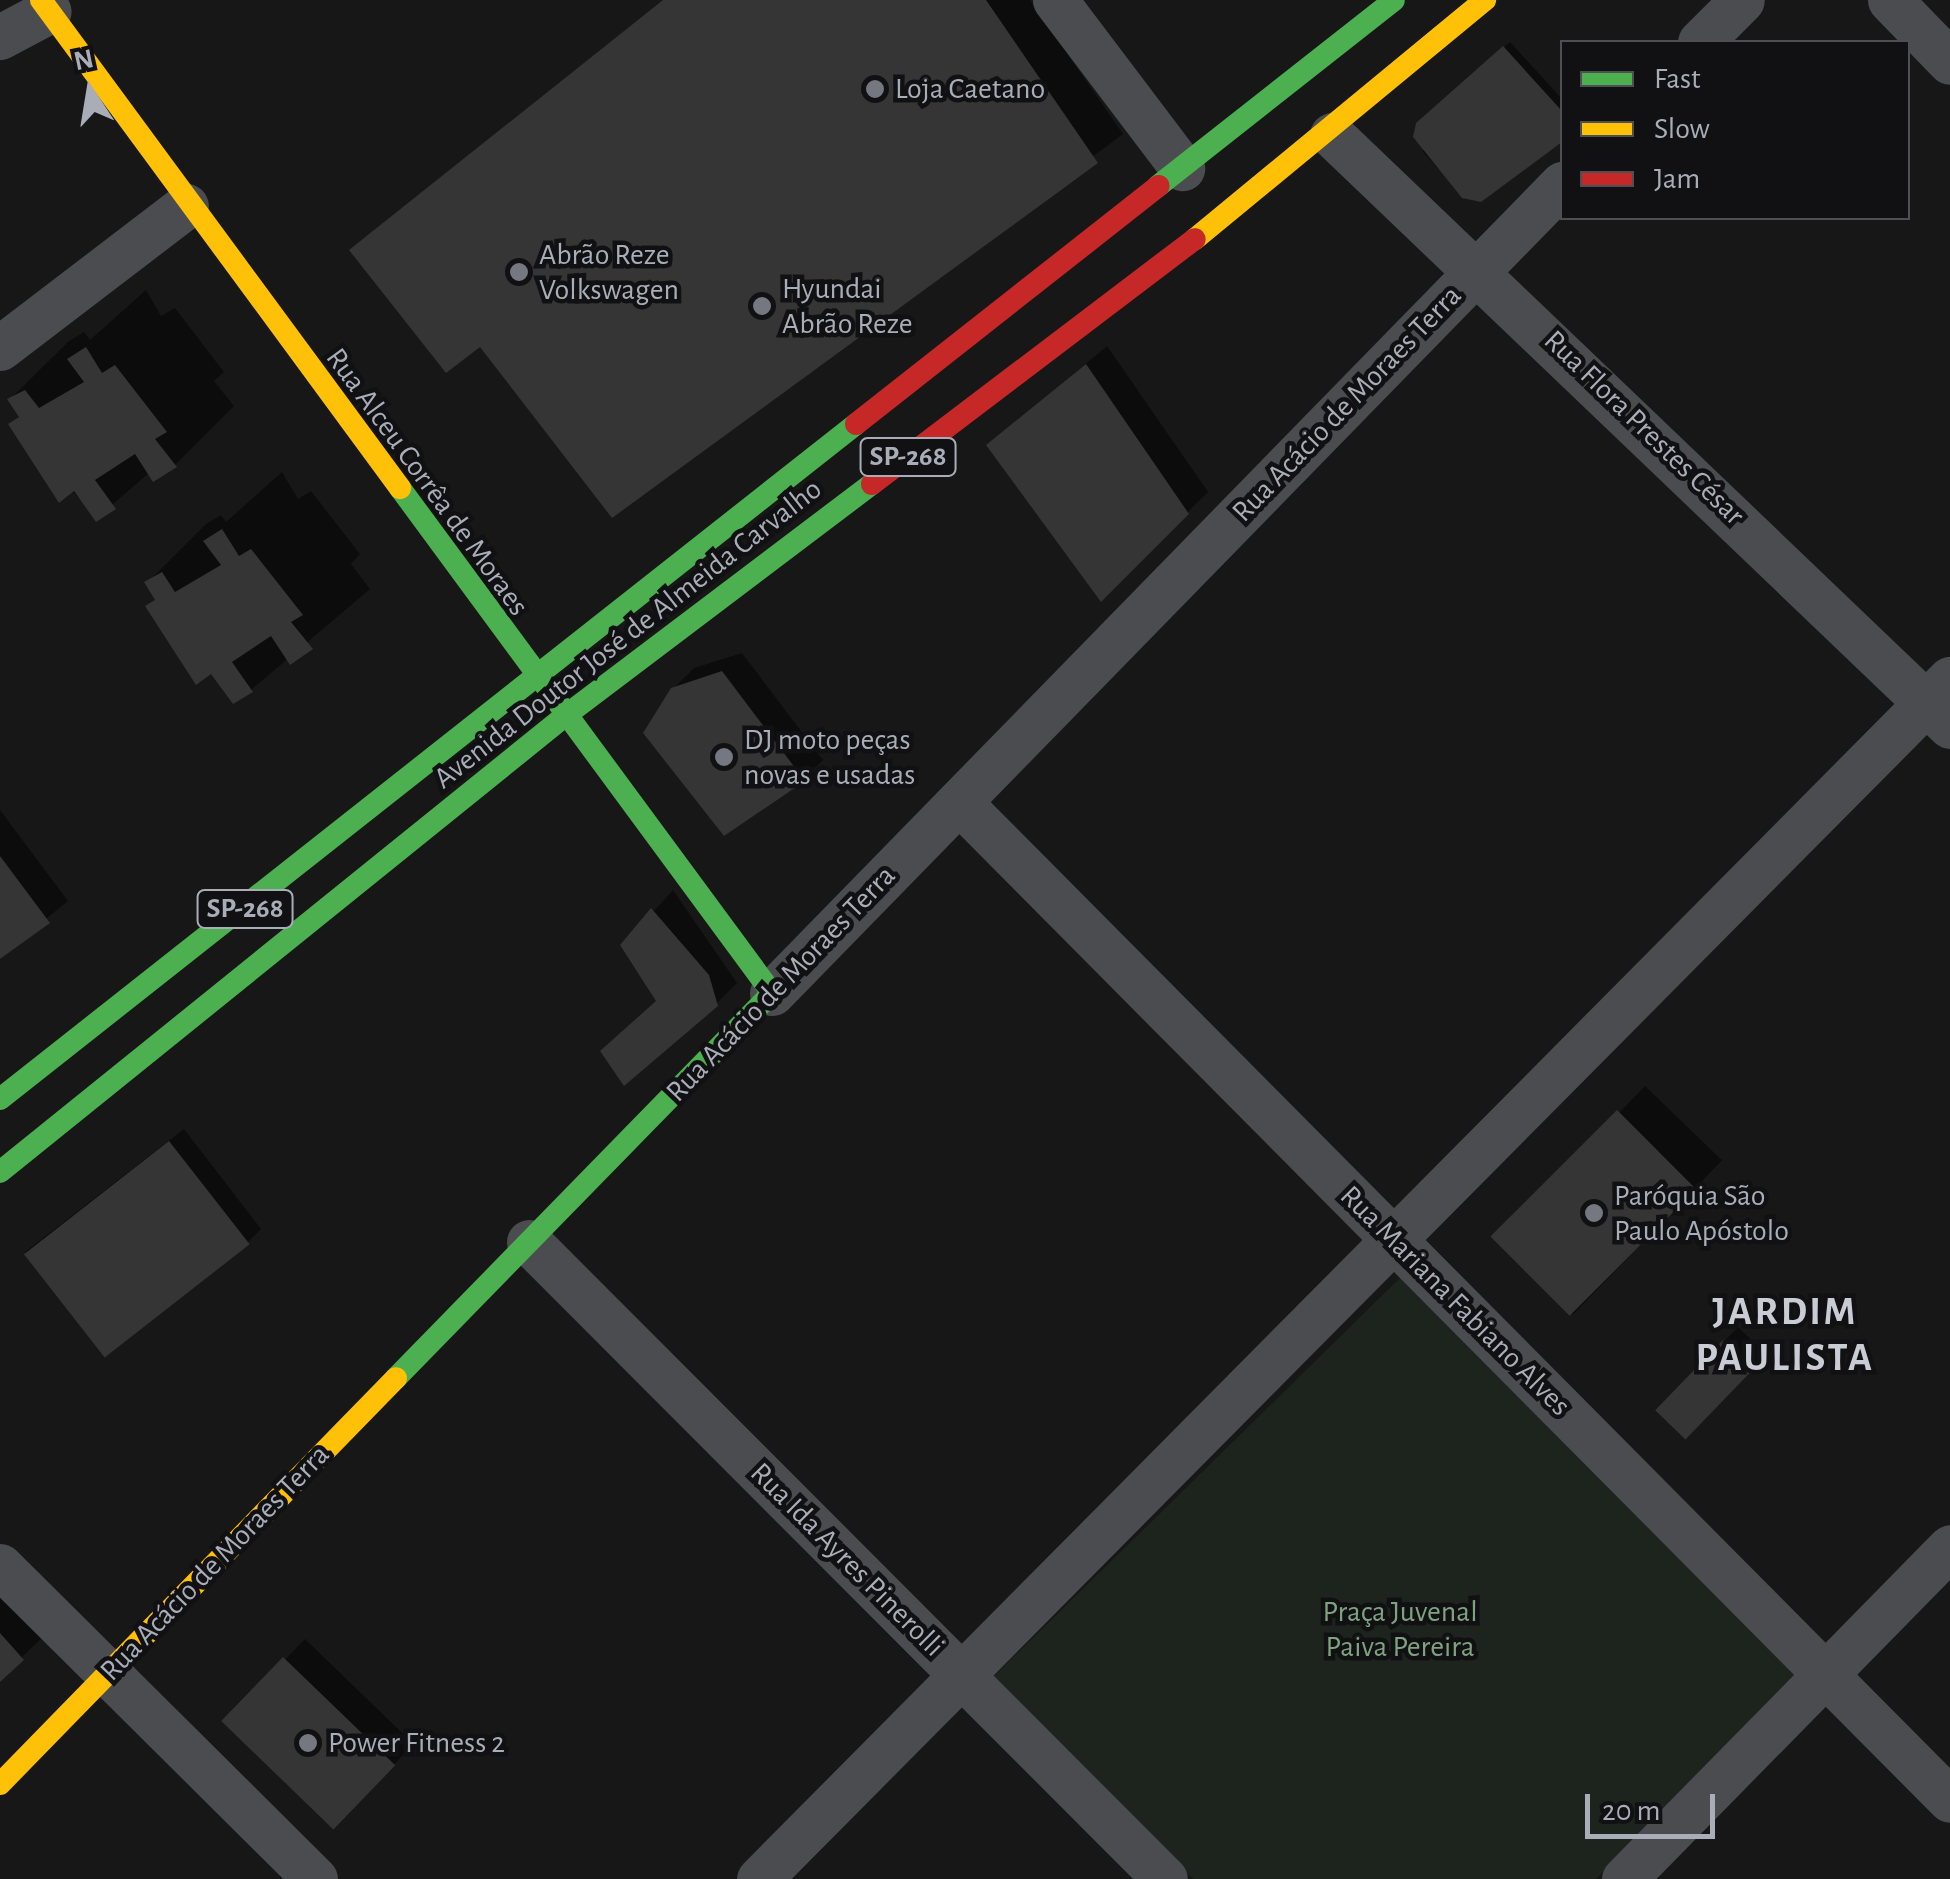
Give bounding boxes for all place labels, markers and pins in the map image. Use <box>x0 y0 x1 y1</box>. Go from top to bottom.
place label: Loja Caetano <box>895 71 1045 107</box>
marker: Loja Caetano <box>864 78 886 100</box>
place label: Abrão Reze Volkswagen <box>539 237 679 308</box>
marker: Abrão Reze Volkswagen <box>508 261 530 283</box>
place label: Hyundai Abrão Reze <box>782 271 913 342</box>
marker: Hyundai Abrão Reze <box>751 295 773 317</box>
place label: DJ moto peças novas e usadas <box>744 722 915 792</box>
marker: DJ moto peças novas e usadas <box>713 746 735 768</box>
place label: Paróquia São Paulo Apóstolo <box>1614 1178 1789 1248</box>
marker: Paróquia São Paulo Apóstolo <box>1583 1202 1605 1224</box>
place label: Power Fitness 2 <box>328 1725 505 1761</box>
marker: Power Fitness 2 <box>297 1732 319 1754</box>

